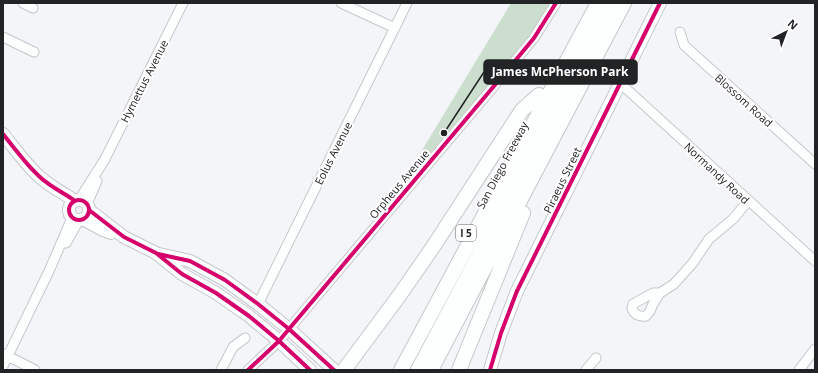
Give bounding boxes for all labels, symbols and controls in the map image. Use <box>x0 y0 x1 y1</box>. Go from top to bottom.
north arrow <box>766 12 806 52</box>
text: N <box>785 16 801 33</box>
street label: Hymettus Avenue <box>117 37 171 125</box>
callout: James McPherson Park <box>484 60 637 84</box>
text: James McPherson Park <box>491 63 629 80</box>
street label: Blossom Road <box>712 70 776 130</box>
street label: San Diego Freeway <box>473 118 532 211</box>
street label: Eolus Avenue <box>311 119 355 187</box>
street label: Normandy Road <box>681 139 753 207</box>
street label: Piraeus Street <box>540 144 585 216</box>
street label: Orpheus Avenue <box>366 146 432 222</box>
road number: I 5 <box>456 225 476 241</box>

